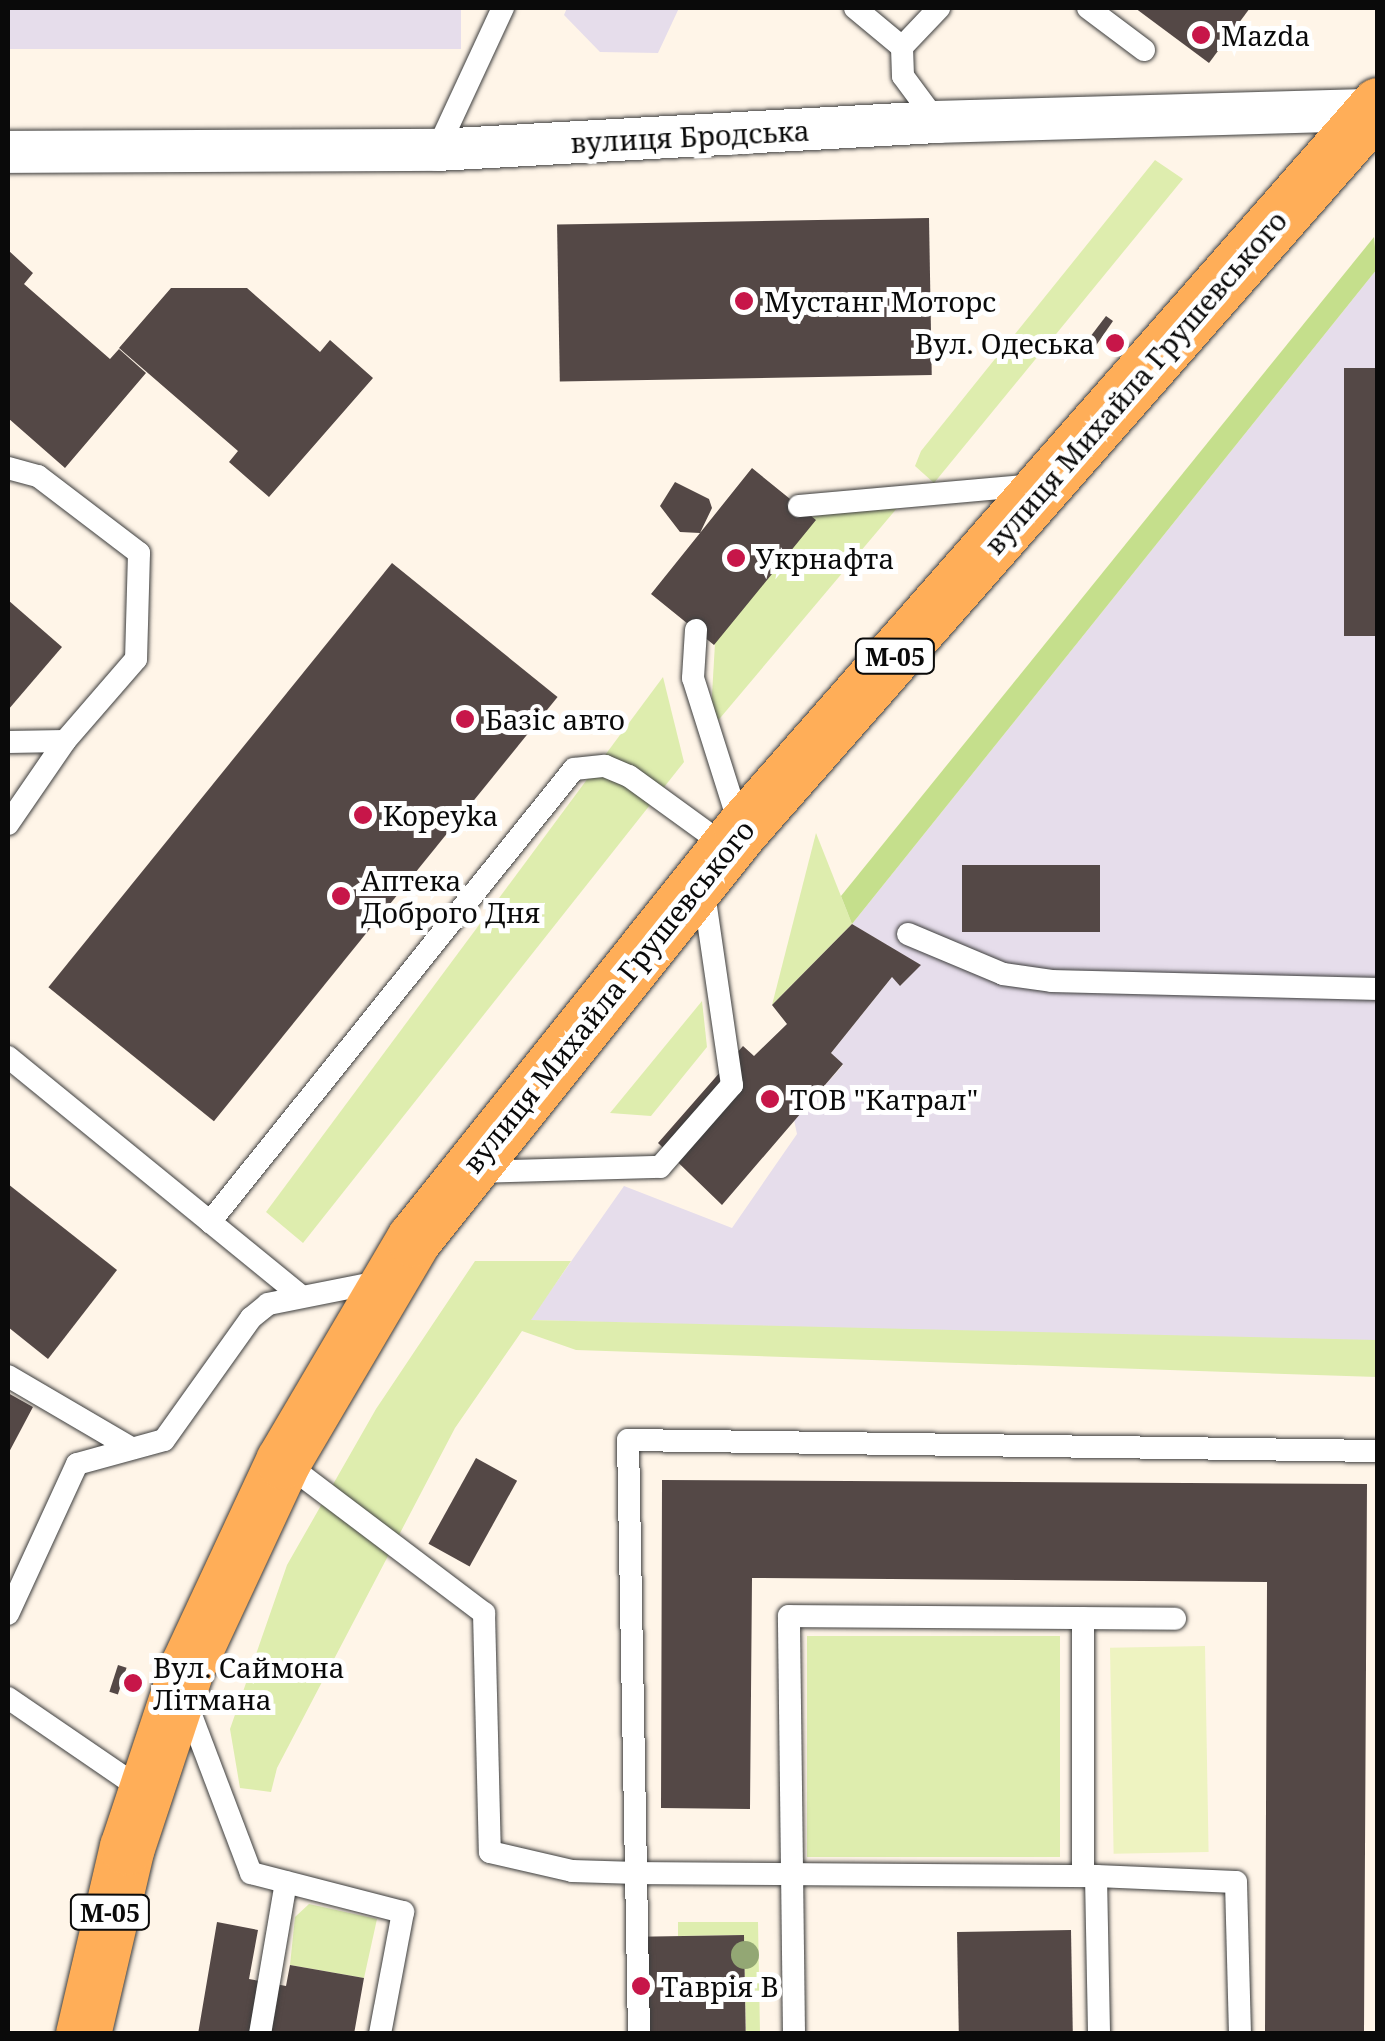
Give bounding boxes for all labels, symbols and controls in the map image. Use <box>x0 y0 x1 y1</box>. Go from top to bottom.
place label: Mazda <box>1221 18 1310 52</box>
marker: Mazda <box>1190 24 1212 46</box>
street label: вулиця Бродська <box>570 113 810 159</box>
street label: вулиця Михайла Грушевського <box>977 204 1293 560</box>
place label: Мустанг Моторс <box>764 284 996 318</box>
marker: Мустанг Моторс <box>733 290 755 312</box>
place label: Вул. Одеська <box>915 326 1095 360</box>
marker: Вул. Одеська <box>1104 332 1126 354</box>
place label: Укрнафта <box>756 541 894 575</box>
marker: Укрнафта <box>725 547 747 569</box>
road number: М-05 <box>852 636 938 676</box>
place label: Базіс авто <box>485 702 625 736</box>
marker: Базіс авто <box>454 708 476 730</box>
place label: Kopeyka <box>383 798 498 832</box>
marker: Kopeyka <box>352 804 374 826</box>
street label: вулиця Михайла Грушевського <box>455 813 761 1179</box>
place label: Аптека Доброго Дня <box>361 863 541 929</box>
marker: Аптека Доброго Дня <box>330 885 352 907</box>
place label: ТОВ "Катрал" <box>790 1082 978 1116</box>
marker: ТОВ "Катрал" <box>759 1088 781 1110</box>
place label: Вул. Саймона Літмана <box>153 1650 345 1716</box>
marker: Вул. Саймона Літмана <box>122 1672 144 1694</box>
road number: М-05 <box>68 1892 152 1932</box>
place label: Таврія В <box>661 1969 779 2003</box>
marker: Таврія В <box>630 1975 652 1997</box>

